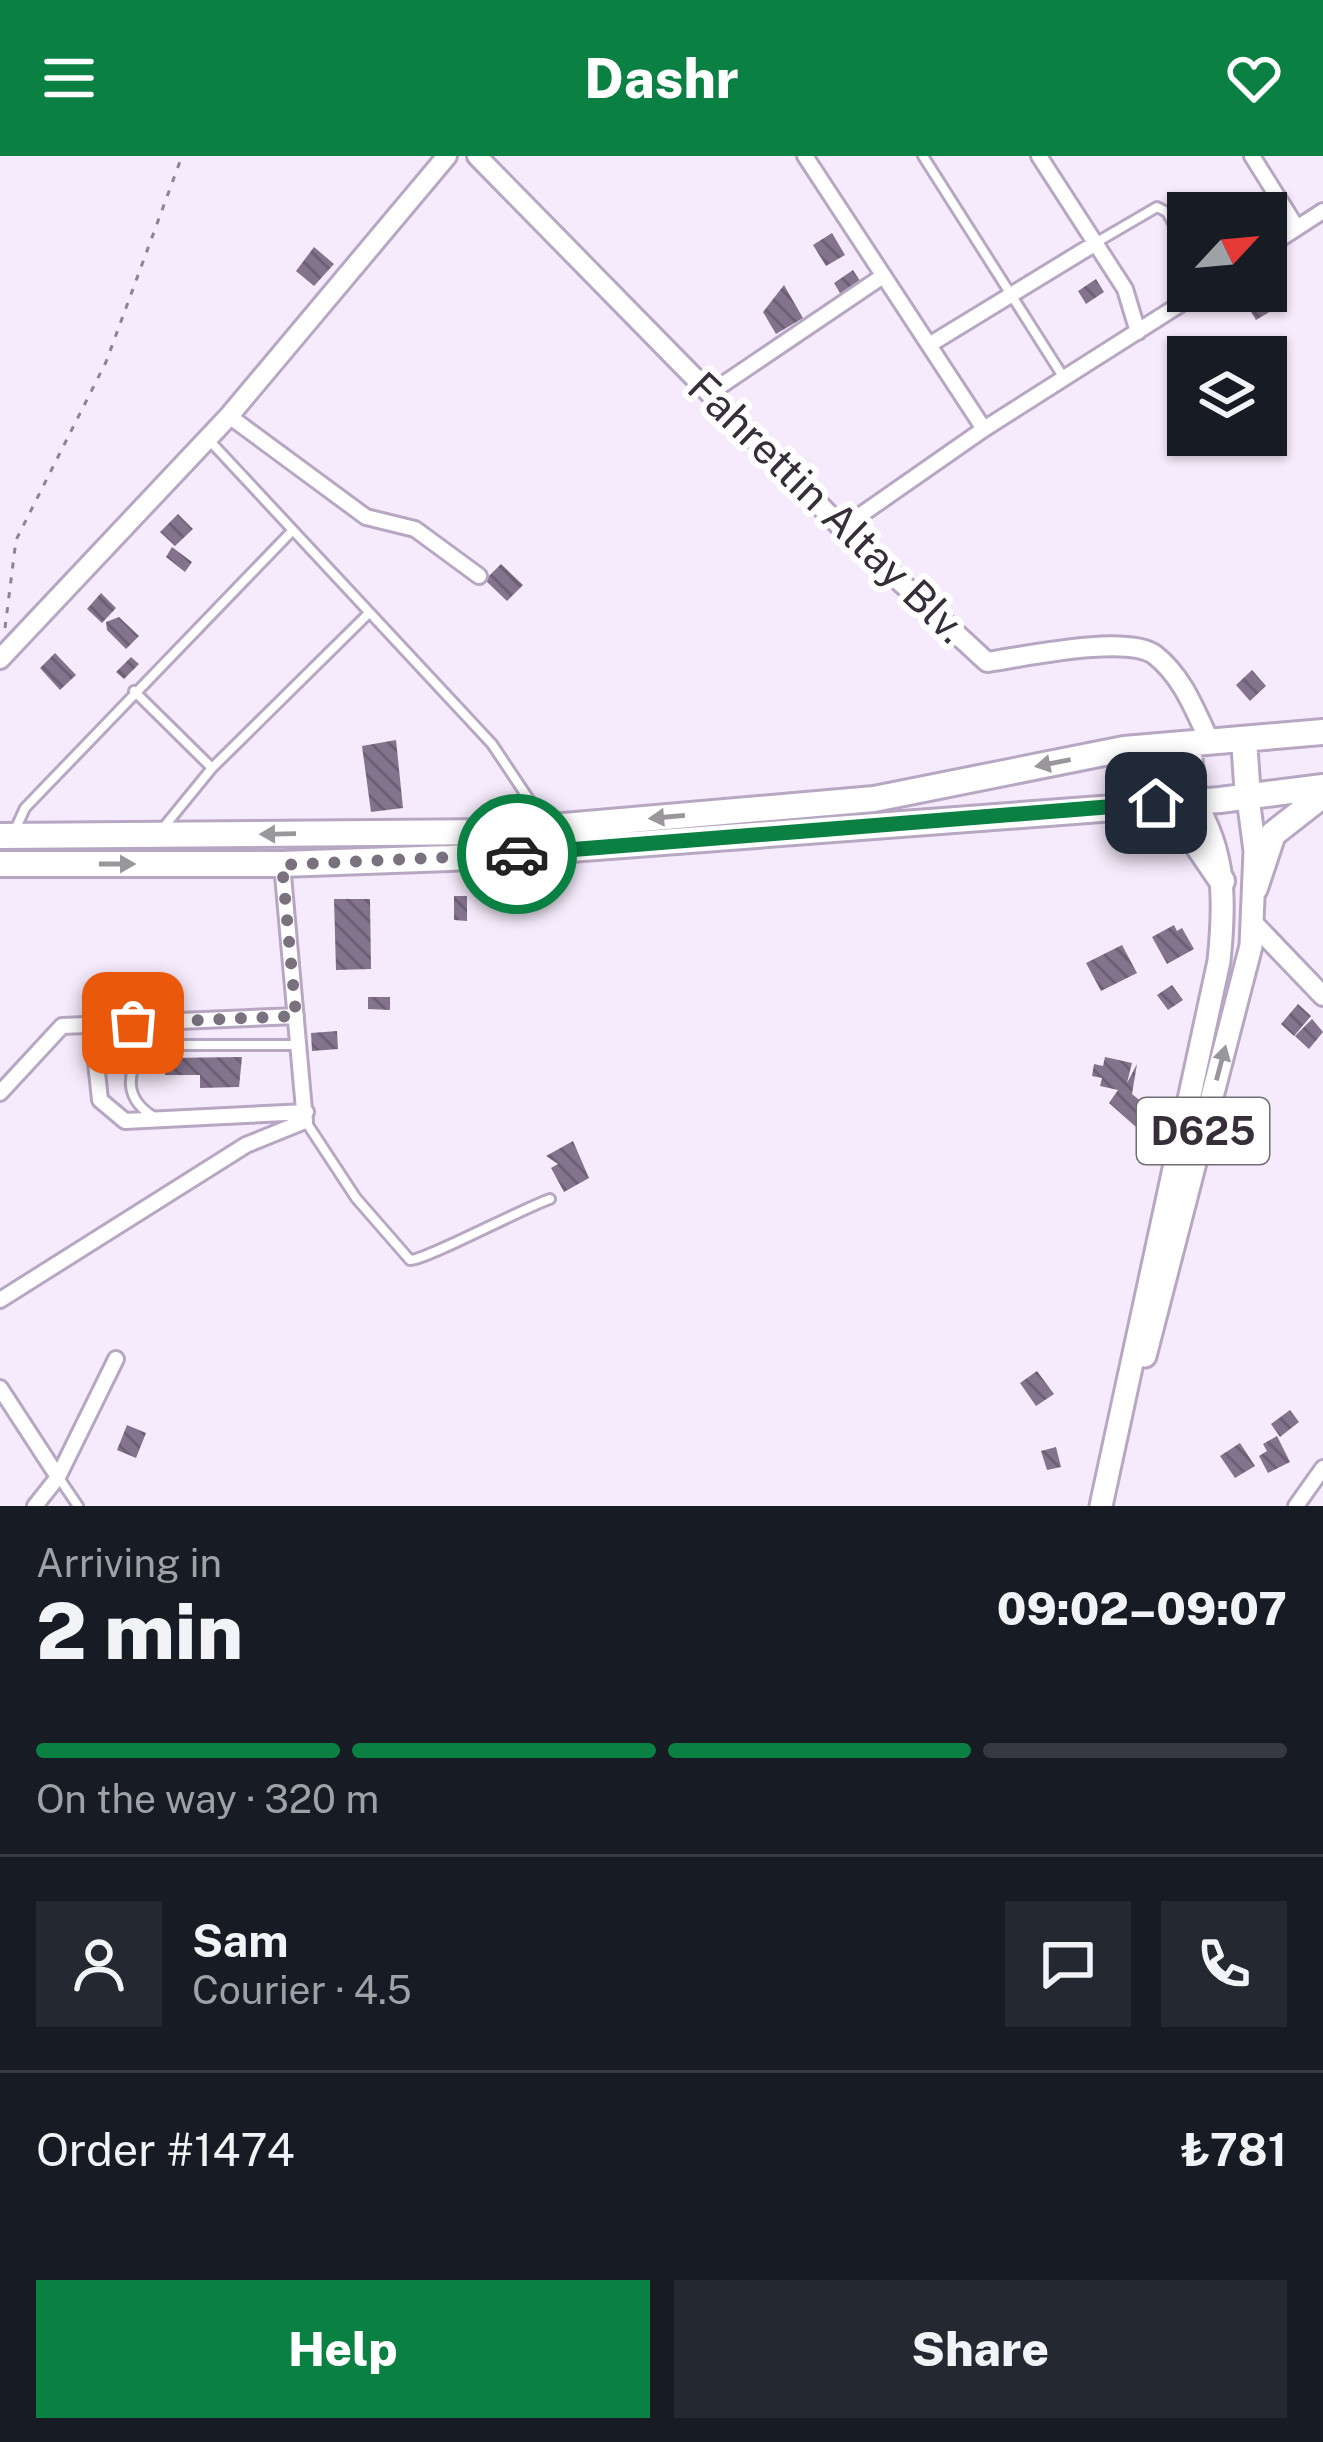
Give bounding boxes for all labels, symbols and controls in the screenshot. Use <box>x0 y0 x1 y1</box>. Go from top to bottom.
icon: menu <box>36 45 102 111</box>
icon: heart <box>1221 45 1287 111</box>
text: Dashr <box>584 47 739 110</box>
north arrow <box>1167 192 1287 312</box>
map controls <box>1167 192 1287 456</box>
button: layers <box>1167 336 1287 456</box>
street label: Fahrettin Altay Blv. <box>679 362 977 652</box>
pin <box>1105 752 1207 854</box>
one-way arrow <box>1034 754 1072 773</box>
icon: home <box>1123 770 1189 836</box>
courier <box>457 794 577 914</box>
one-way arrow <box>648 808 685 827</box>
icon: car <box>484 821 550 887</box>
one-way arrow <box>258 824 296 844</box>
one-way arrow <box>99 854 137 874</box>
pin <box>82 972 184 1074</box>
icon: bag <box>100 990 166 1056</box>
one-way arrow <box>1212 1044 1231 1081</box>
road number: D625 <box>1137 1098 1269 1164</box>
text: Arriving in <box>36 1540 222 1586</box>
text: 09:02–09:07 <box>997 1582 1287 1635</box>
text: 2 min <box>36 1585 243 1677</box>
text: On the way · 320 m <box>36 1776 379 1822</box>
button: person <box>36 1901 162 2027</box>
button: chat <box>1005 1901 1131 2027</box>
button: phone <box>1161 1901 1287 2027</box>
text: Sam <box>192 1914 289 1967</box>
text: Courier · 4.5 <box>192 1967 412 2013</box>
text: Order #1474 <box>36 2123 295 2176</box>
text: ₺781 <box>1180 2123 1287 2176</box>
button: Help <box>36 2280 650 2418</box>
button: Share <box>674 2280 1287 2418</box>

